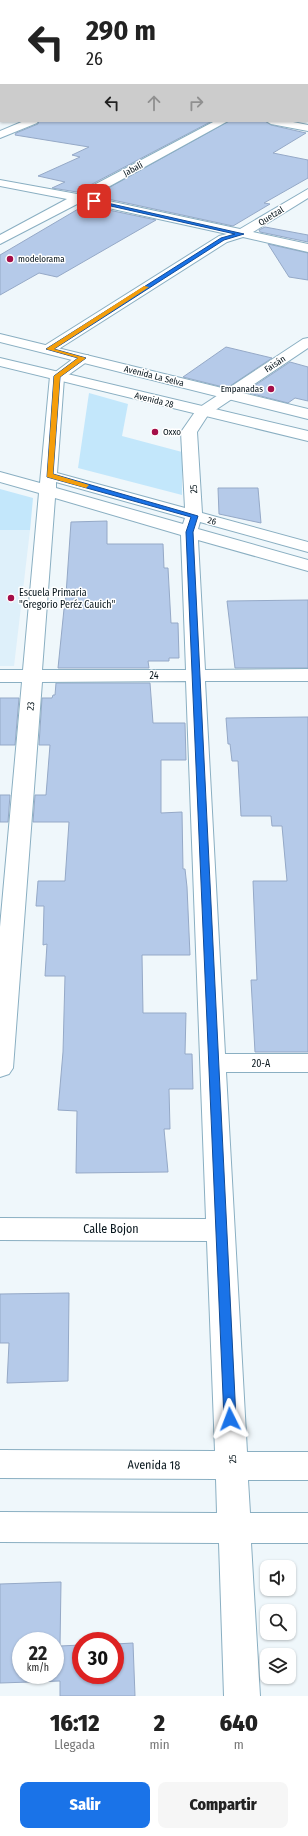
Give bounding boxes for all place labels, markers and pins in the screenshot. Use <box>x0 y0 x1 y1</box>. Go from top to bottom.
pin <box>77 184 111 218</box>
marker: modelorama <box>5 254 15 264</box>
place label: modelorama <box>18 254 65 264</box>
place label: Empanadas <box>221 384 263 394</box>
marker: Empanadas <box>266 384 276 394</box>
marker: Oxxo <box>150 427 160 437</box>
place label: Oxxo <box>163 427 181 437</box>
place label: Escuela Primaria "Gregorio Peréz Cauich" <box>19 587 115 611</box>
marker: Escuela Primaria "Gregorio Peréz Cauich" <box>6 593 16 603</box>

